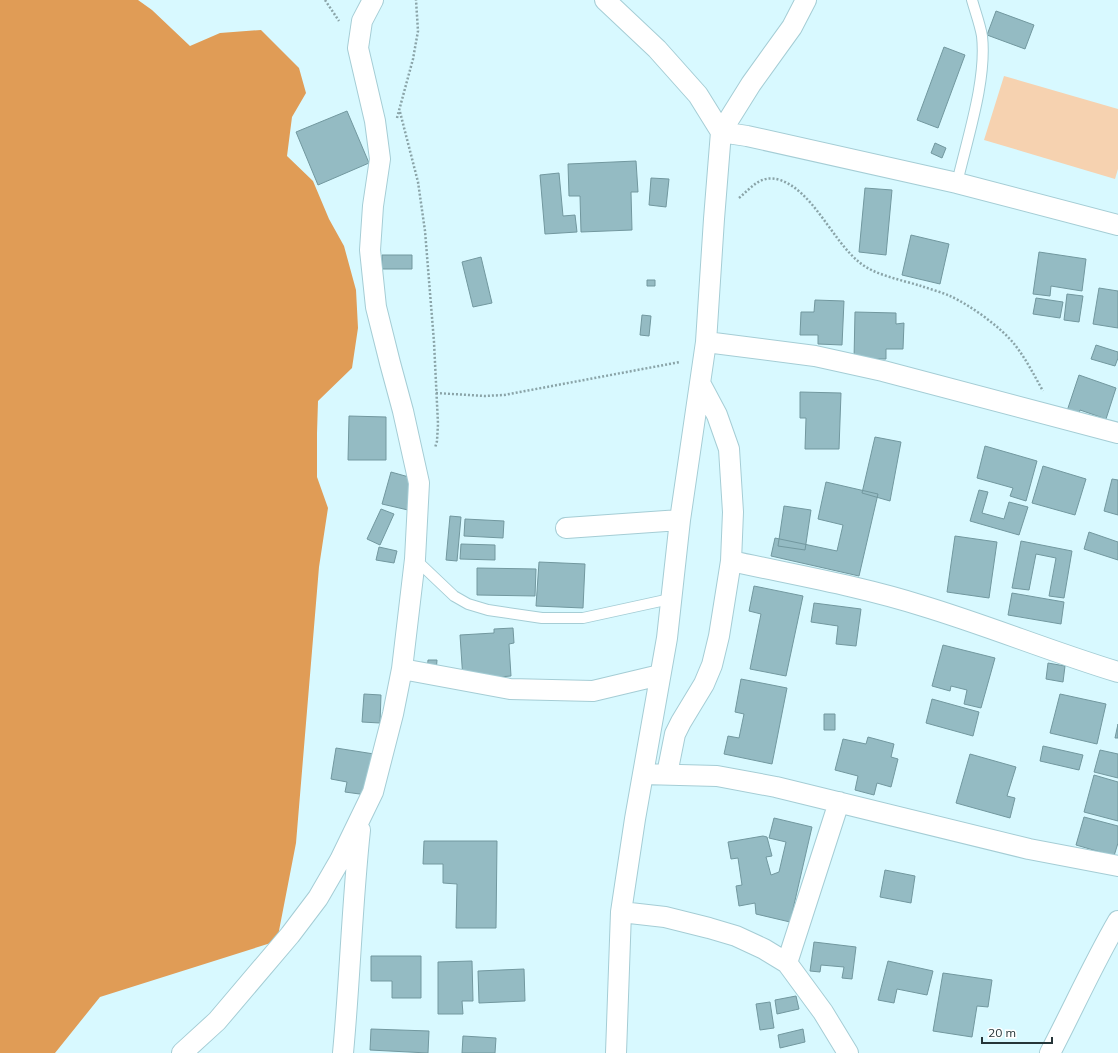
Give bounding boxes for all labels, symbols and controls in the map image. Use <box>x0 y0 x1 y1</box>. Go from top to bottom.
scale bar <box>982 1019 1052 1045</box>
text: 20 m <box>988 1025 1016 1040</box>

